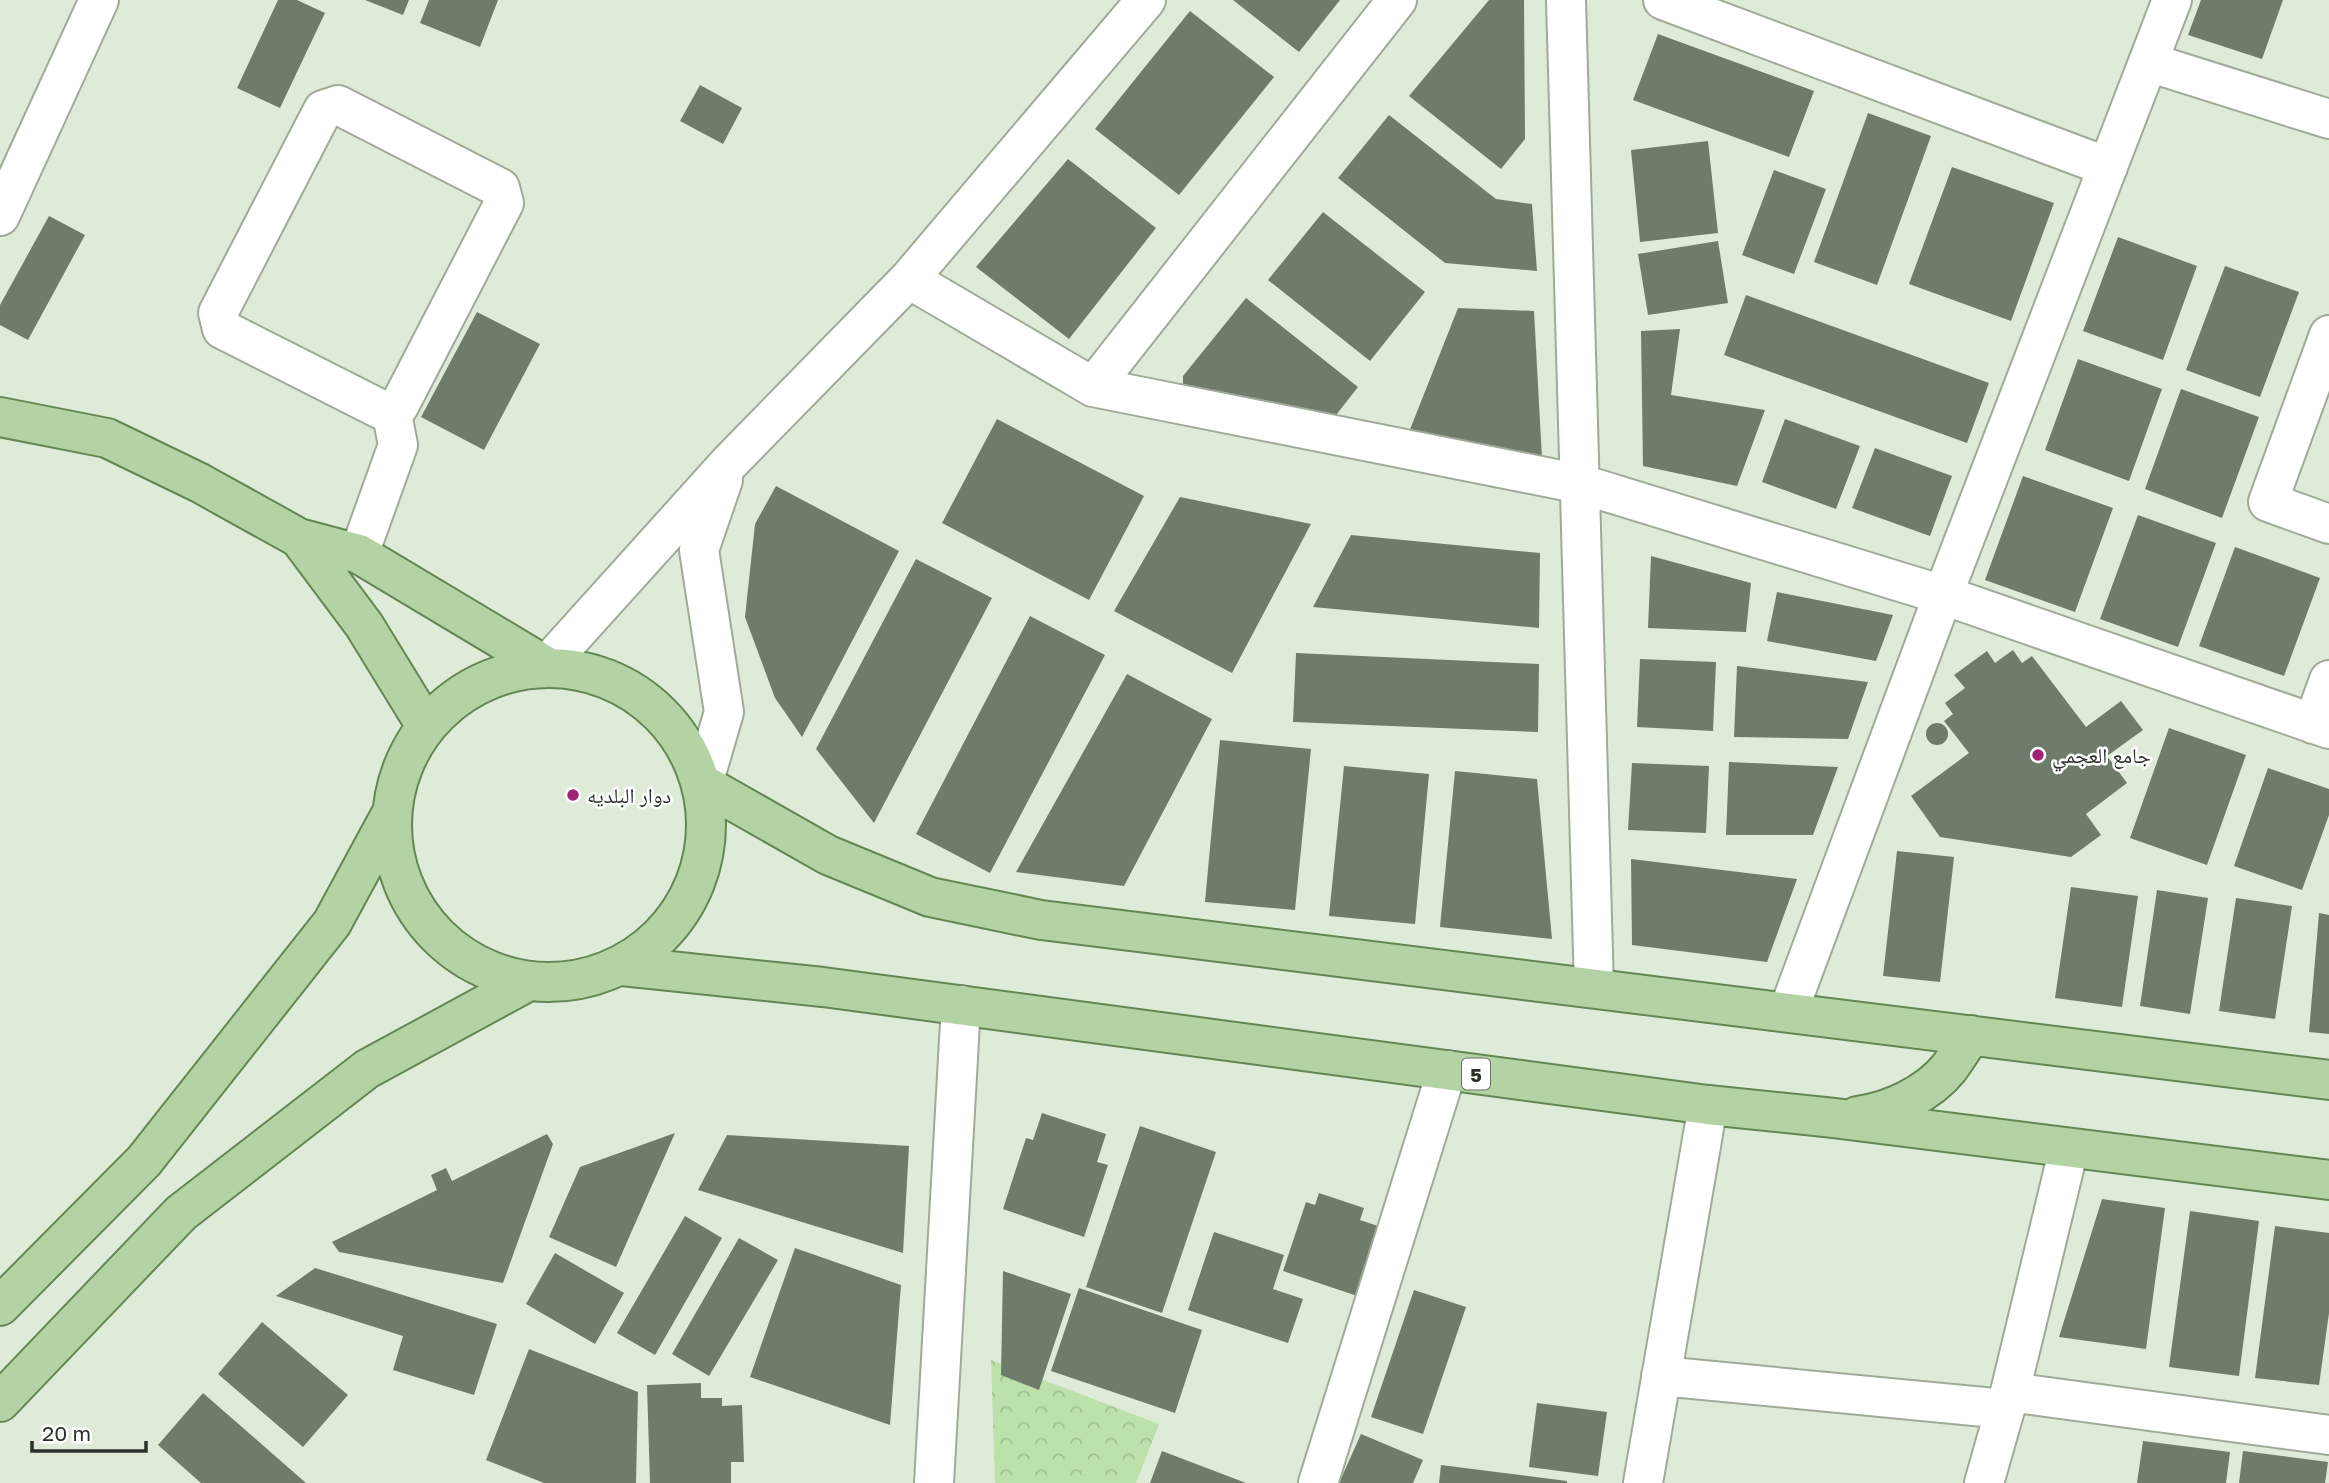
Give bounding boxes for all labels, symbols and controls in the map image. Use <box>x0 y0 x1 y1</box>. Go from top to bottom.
place label: جامع العجمي <box>2052 742 2151 772</box>
marker: جامع العجمي <box>2030 747 2046 763</box>
place label: دوار البلديه <box>587 782 671 808</box>
marker: دوار البلديه <box>565 787 581 803</box>
road number: 5 <box>1462 1058 1490 1090</box>
scale bar <box>32 1410 145 1454</box>
text: 20 m <box>42 1420 91 1446</box>

